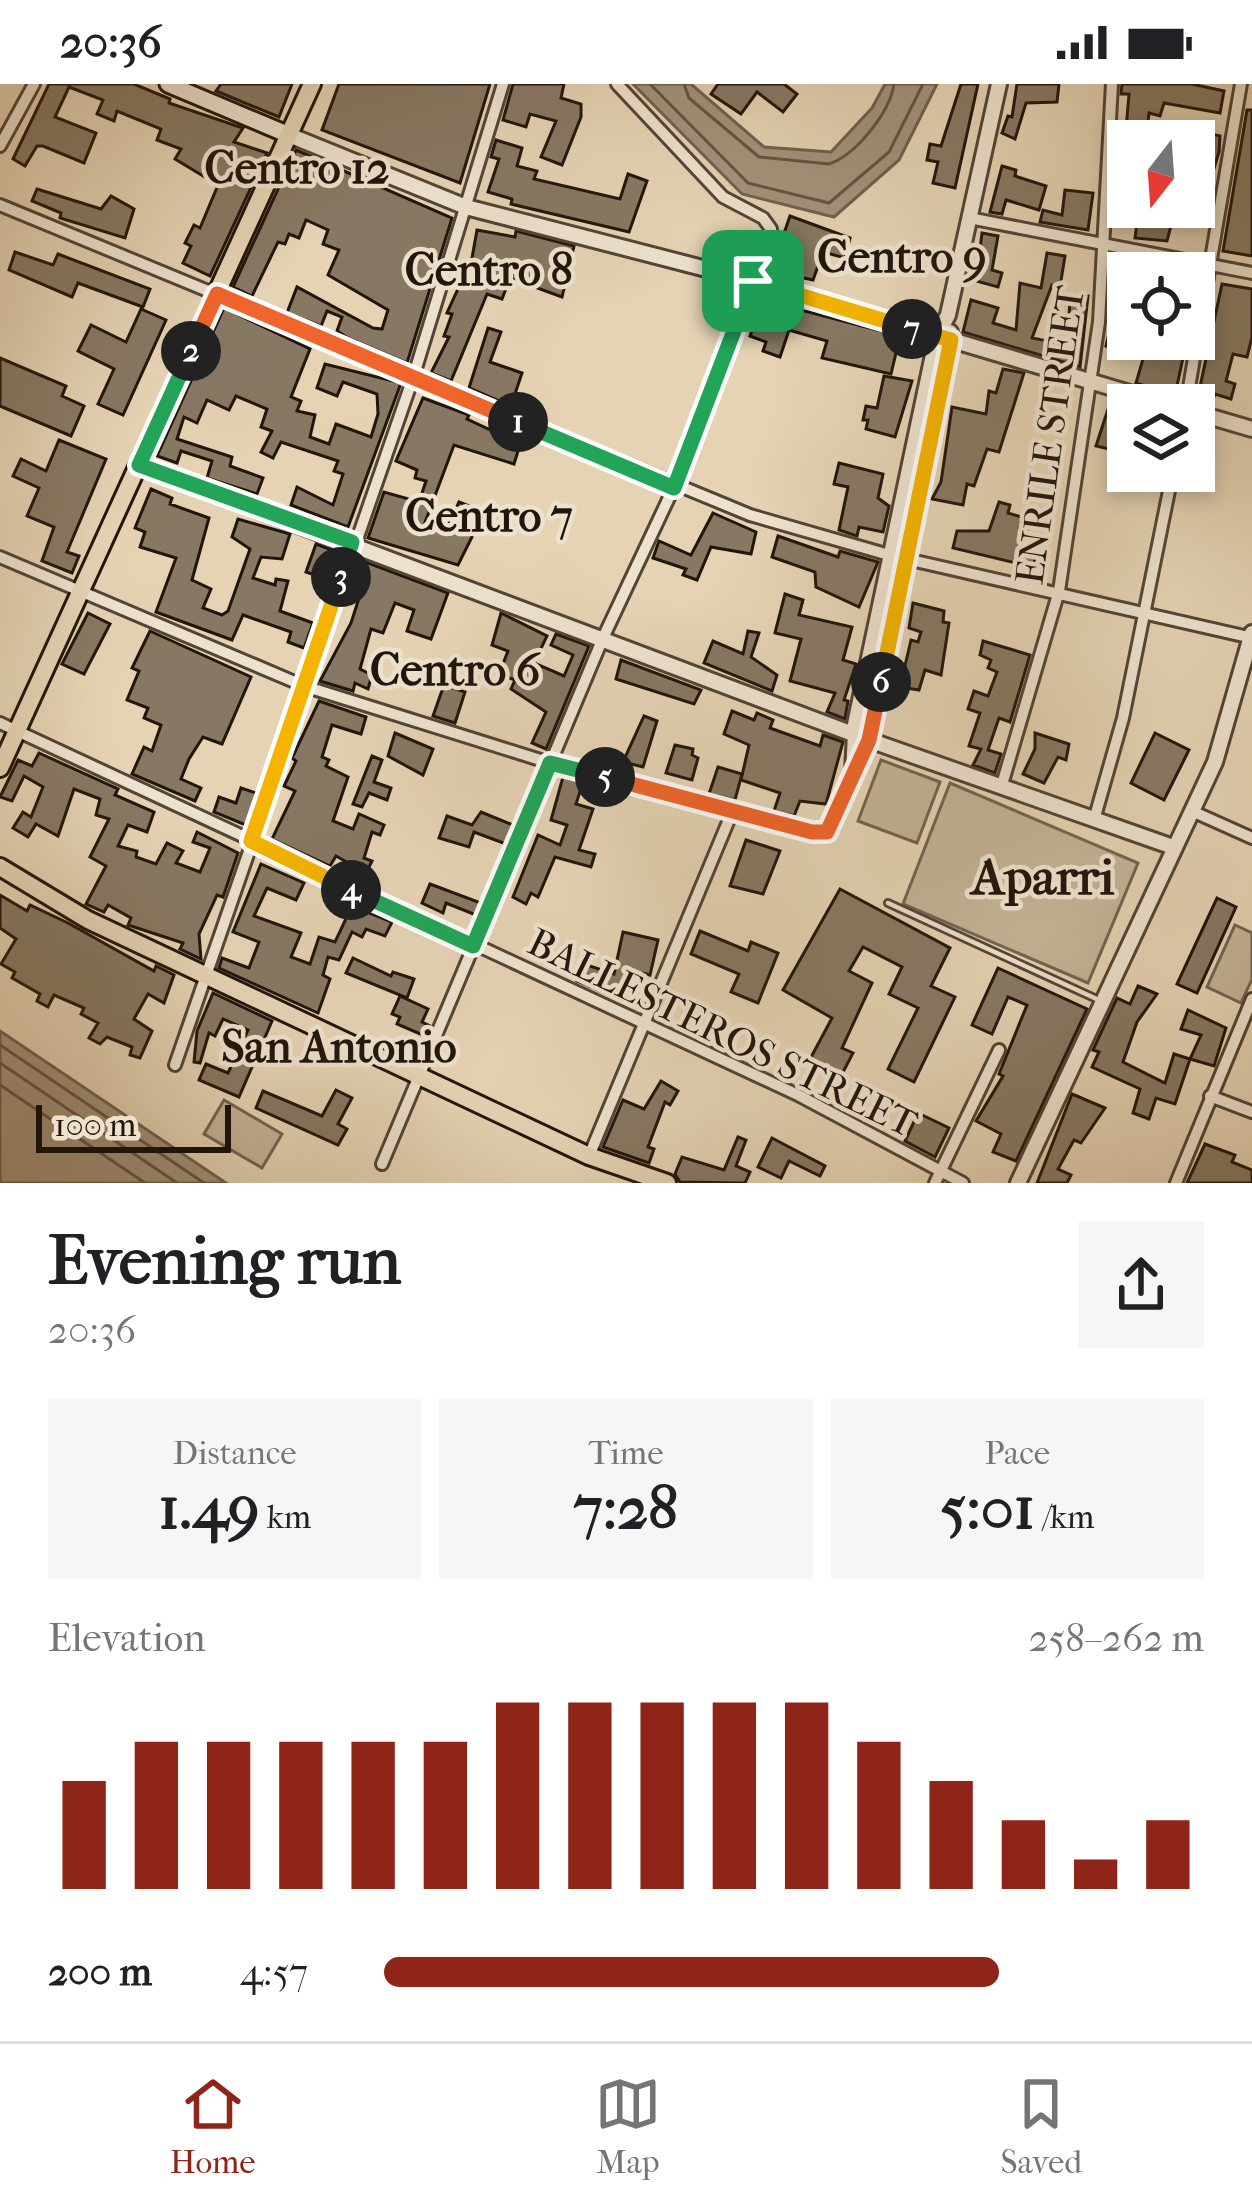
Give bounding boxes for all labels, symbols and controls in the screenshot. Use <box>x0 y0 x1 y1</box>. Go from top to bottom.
text: 20:36 <box>60 16 162 69</box>
north arrow <box>1107 120 1215 228</box>
map controls <box>1107 120 1215 492</box>
district label: Centro 12 <box>205 142 389 195</box>
pin <box>702 230 804 332</box>
district label: Centro 9 <box>817 231 987 284</box>
district label: Centro 8 <box>405 244 573 297</box>
icon: arrive <box>720 248 786 314</box>
button: locate <box>1107 252 1215 360</box>
street label: ENRILE STREET <box>1006 282 1094 587</box>
pin: 7 <box>882 299 942 359</box>
text: 7 <box>904 309 920 348</box>
pin: 2 <box>161 321 221 381</box>
text: 2 <box>183 331 199 370</box>
button: layers <box>1107 384 1215 492</box>
pin: 1 <box>488 392 548 452</box>
text: 1 <box>512 402 524 441</box>
district label: Centro 7 <box>405 490 573 543</box>
pin: 3 <box>311 547 371 607</box>
text: 3 <box>334 557 348 596</box>
district label: Centro 6 <box>370 644 542 697</box>
pin: 6 <box>851 652 911 712</box>
text: 6 <box>872 662 890 701</box>
pin: 5 <box>575 747 635 807</box>
text: 5 <box>598 757 612 796</box>
district label: Aparri <box>969 847 1115 907</box>
pin: 4 <box>321 860 381 920</box>
text: 4 <box>341 870 361 909</box>
street label: BALLESTEROS STREET <box>521 919 925 1147</box>
district label: San Antonio <box>221 1021 457 1074</box>
scale bar <box>36 1099 231 1152</box>
text: 100 m <box>54 1106 137 1145</box>
button: share <box>1078 1222 1204 1348</box>
text: Evening run <box>48 1223 401 1300</box>
text: 20:36 <box>48 1307 136 1353</box>
text: Distance <box>173 1434 297 1473</box>
text: Time <box>588 1434 663 1473</box>
text: Pace <box>984 1434 1050 1473</box>
text: 1.49 <box>158 1473 260 1544</box>
text: 7:28 <box>574 1473 678 1544</box>
text: 5:01 <box>940 1473 1035 1544</box>
text: km <box>260 1498 311 1537</box>
text: /km <box>1035 1498 1094 1537</box>
text: Elevation <box>48 1615 206 1661</box>
text: 258–262 m <box>1028 1615 1204 1661</box>
text: 200 m <box>48 1949 152 1995</box>
text: 4:57 <box>240 1949 308 1995</box>
tab: Home <box>170 2071 256 2182</box>
tab: Map <box>595 2071 661 2182</box>
tab: Saved <box>1000 2071 1082 2182</box>

